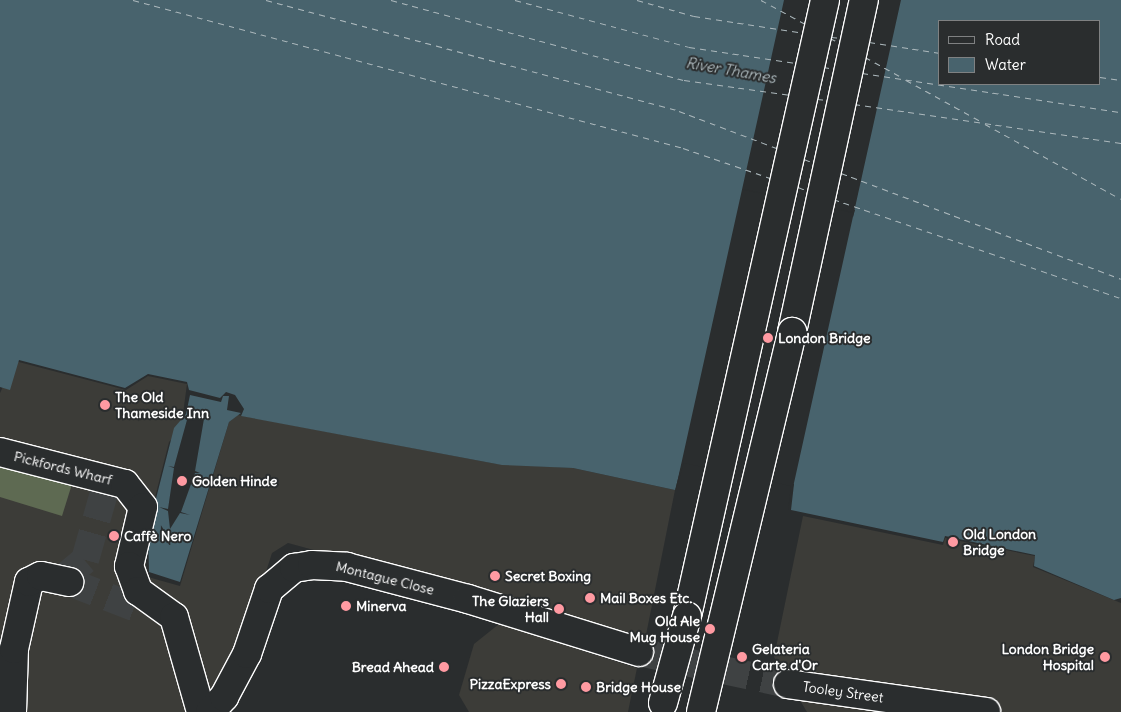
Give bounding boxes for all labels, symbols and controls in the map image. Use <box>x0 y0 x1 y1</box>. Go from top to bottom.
legend <box>938 20 1101 85</box>
text: Road <box>985 30 1020 49</box>
water label: River Thames <box>685 53 777 87</box>
text: Water <box>985 55 1026 74</box>
place label: London Bridge <box>778 330 871 346</box>
marker: London Bridge <box>762 332 774 344</box>
place label: The Old Thameside Inn <box>115 389 209 422</box>
marker: The Old Thameside Inn <box>99 399 111 411</box>
street label: Pickfords Wharf <box>12 448 114 488</box>
place label: Golden Hinde <box>192 473 277 489</box>
marker: Golden Hinde <box>176 475 188 487</box>
place label: Old London Bridge <box>963 526 1036 558</box>
place label: Caffè Nero <box>124 528 191 544</box>
marker: Caffè Nero <box>108 530 120 542</box>
marker: Old London Bridge <box>947 536 959 548</box>
street label: Montague Close <box>334 558 436 598</box>
place label: Secret Boxing <box>505 568 591 584</box>
marker: Secret Boxing <box>489 570 501 582</box>
place label: Mail Boxes Etc. <box>600 590 692 606</box>
marker: Mail Boxes Etc. <box>584 592 596 604</box>
place label: The Glaziers Hall <box>472 593 549 626</box>
place label: Minerva <box>356 598 407 614</box>
marker: Minerva <box>340 600 352 612</box>
marker: The Glaziers Hall <box>553 603 565 615</box>
place label: Old Ale Mug House <box>629 613 700 646</box>
marker: Old Ale Mug House <box>704 623 716 635</box>
place label: Gelateria Carte d'Or <box>752 641 818 674</box>
place label: London Bridge Hospital <box>1001 641 1094 674</box>
marker: London Bridge Hospital <box>1098 650 1112 664</box>
marker: Gelateria Carte d'Or <box>736 651 748 663</box>
place label: Bread Ahead <box>352 659 434 675</box>
marker: Bread Ahead <box>438 661 450 673</box>
place label: PizzaExpress <box>470 676 551 692</box>
marker: PizzaExpress <box>555 678 567 690</box>
street label: Tooley Street <box>801 678 885 706</box>
place label: Bridge House <box>596 679 681 695</box>
marker: Bridge House <box>580 681 592 693</box>

